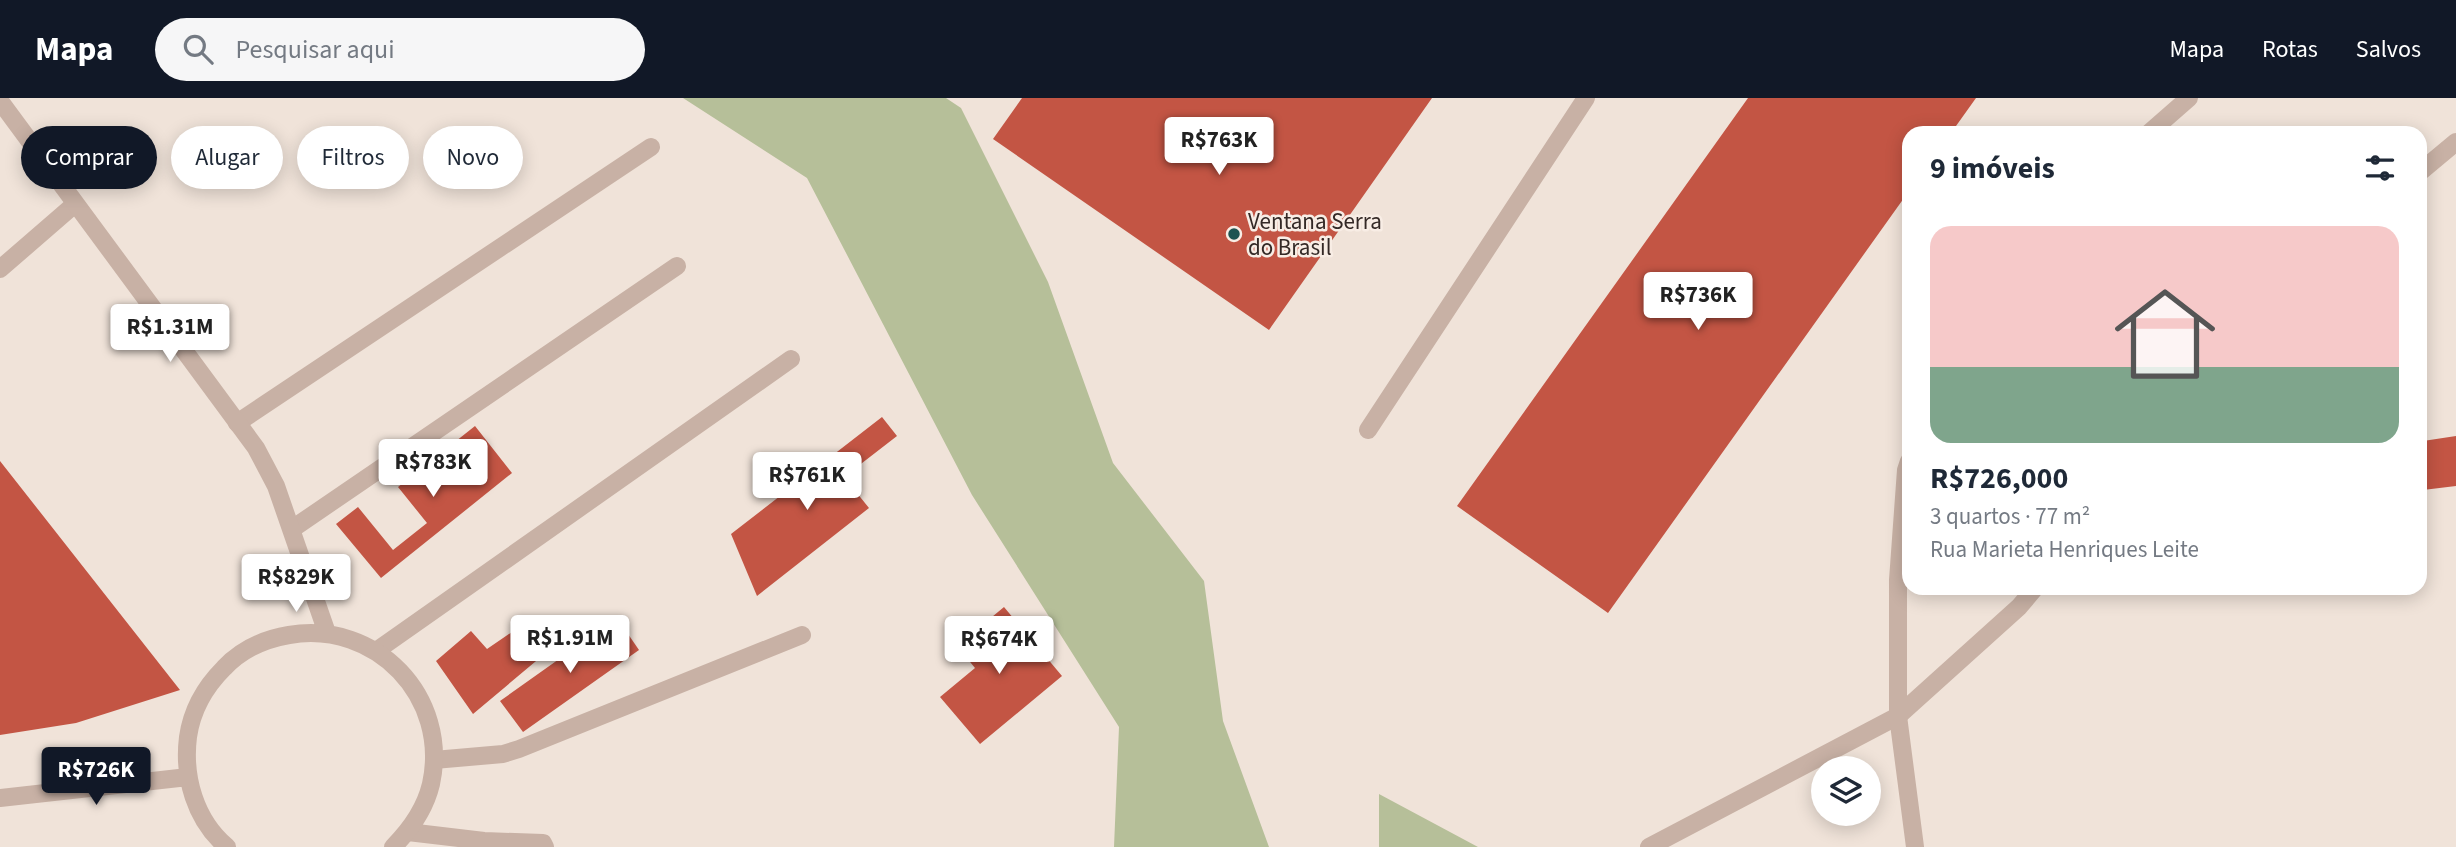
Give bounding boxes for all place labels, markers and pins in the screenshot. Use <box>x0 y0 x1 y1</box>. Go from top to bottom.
pin: R$763K <box>1162 118 1276 177</box>
place label: Ventana Serra do Brasil <box>1248 205 1382 264</box>
marker: Ventana Serra do Brasil <box>1226 226 1242 242</box>
pin: R$736K <box>1641 272 1755 332</box>
pin: R$1.31M <box>105 304 235 364</box>
pin: R$783K <box>376 440 490 499</box>
pin: R$761K <box>750 452 864 512</box>
pin: R$829K <box>239 554 353 614</box>
pin: R$1.91M <box>505 616 635 675</box>
pin: R$674K <box>942 616 1056 676</box>
pin: R$726K <box>39 748 153 807</box>

